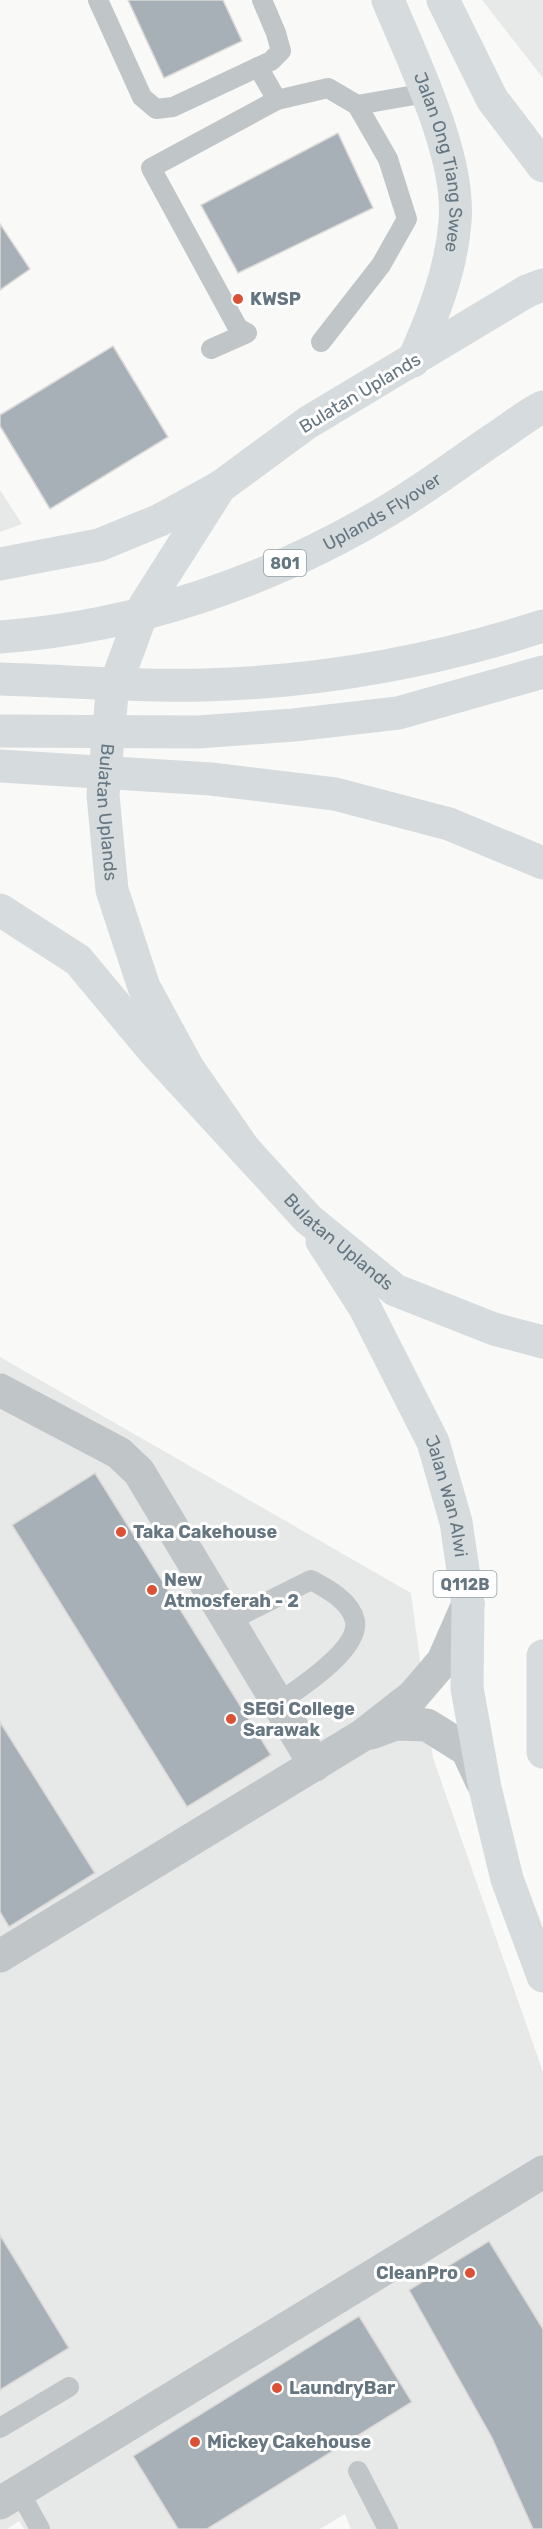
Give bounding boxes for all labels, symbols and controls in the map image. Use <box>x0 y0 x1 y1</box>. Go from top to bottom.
street label: Jalan Ong Tiang Swee <box>409 69 467 254</box>
place label: KWSP <box>250 288 301 310</box>
marker: KWSP <box>231 292 245 306</box>
street label: Bulatan Uplands <box>295 348 425 438</box>
street label: Uplands Flyover <box>319 468 446 555</box>
road number: 801 <box>264 550 306 576</box>
street label: Bulatan Uplands <box>92 742 122 882</box>
street label: Bulatan Uplands <box>279 1189 398 1295</box>
street label: Jalan Wan Alwi <box>420 1431 472 1558</box>
place label: Taka Cakehouse <box>133 1521 277 1543</box>
marker: Taka Cakehouse <box>114 1525 128 1539</box>
place label: New Atmosferah - 2 <box>164 1569 299 1612</box>
road number: Q112B <box>434 1571 496 1597</box>
marker: New Atmosferah - 2 <box>145 1583 159 1597</box>
place label: SEGi College Sarawak <box>243 1698 355 1741</box>
marker: SEGi College Sarawak <box>224 1712 238 1726</box>
place label: CleanPro <box>376 2262 458 2284</box>
marker: CleanPro <box>463 2266 477 2280</box>
place label: LaundryBar <box>289 2377 395 2399</box>
marker: LaundryBar <box>270 2381 284 2395</box>
place label: Mickey Cakehouse <box>207 2431 371 2453</box>
marker: Mickey Cakehouse <box>188 2435 202 2449</box>

